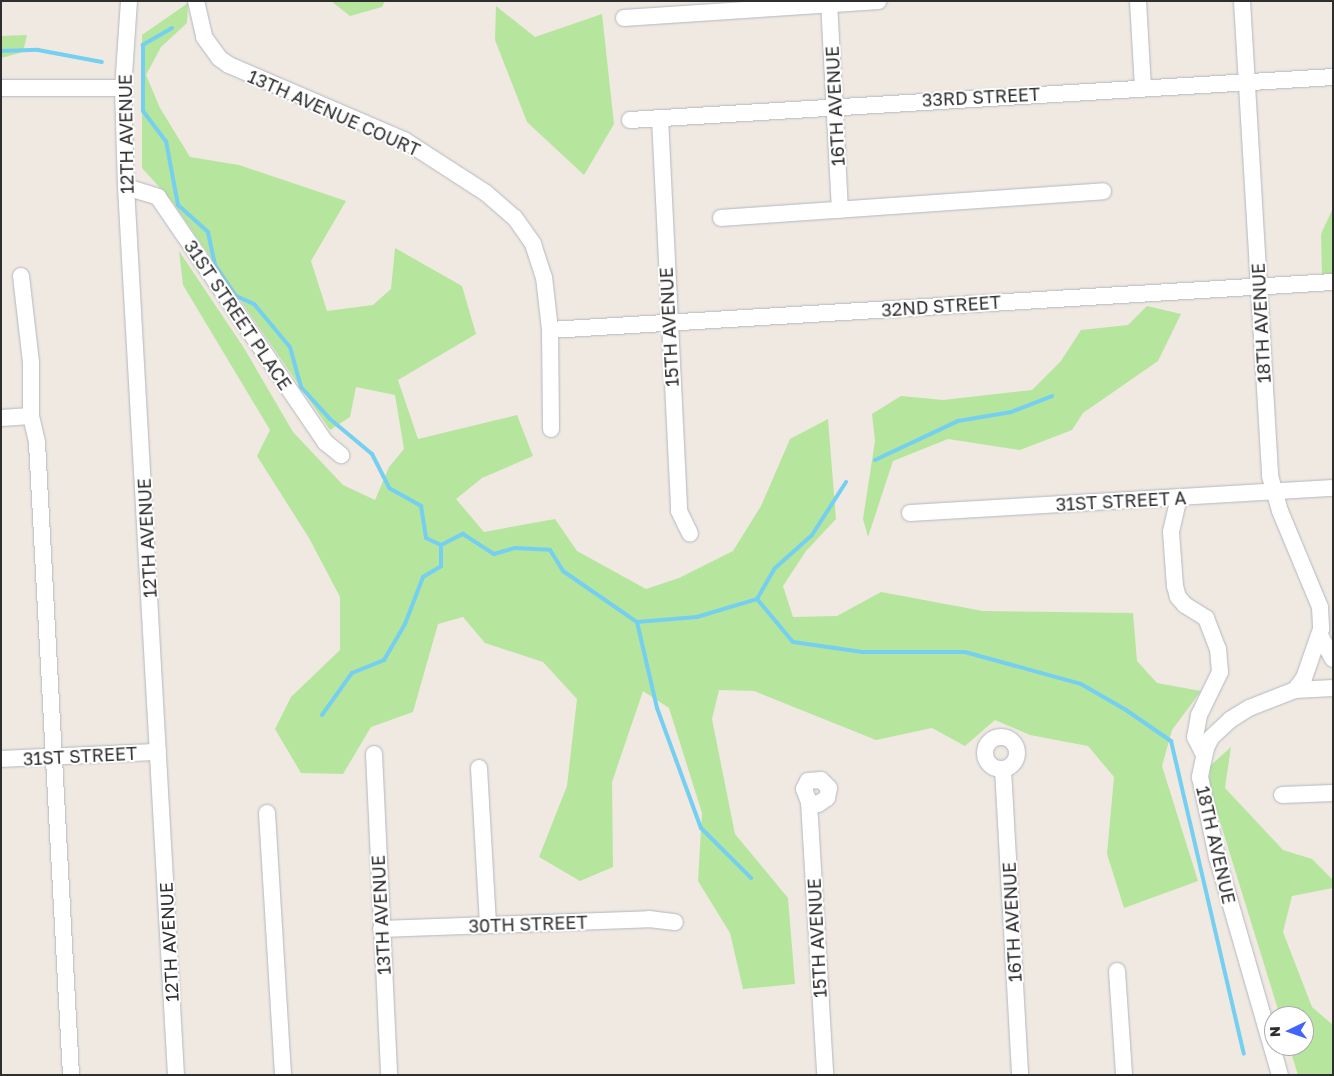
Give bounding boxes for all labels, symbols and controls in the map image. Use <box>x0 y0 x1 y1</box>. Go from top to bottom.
street label: 16TH AVENUE <box>821 45 849 167</box>
street label: 13TH AVENUE COURT <box>245 65 423 161</box>
street label: 12TH AVENUE <box>114 74 138 194</box>
street label: 33RD STREET <box>921 83 1041 111</box>
street label: 31ST STREET PLACE <box>180 236 296 394</box>
street label: 18TH AVENUE <box>1247 262 1275 384</box>
street label: 15TH AVENUE <box>655 267 683 387</box>
street label: 32ND STREET <box>880 291 1002 321</box>
street label: 12TH AVENUE <box>133 478 161 598</box>
street label: 31ST STREET A <box>1055 487 1187 515</box>
street label: 31ST STREET <box>22 742 138 770</box>
street label: 18TH AVENUE <box>1192 784 1240 906</box>
street label: 13TH AVENUE <box>367 855 395 975</box>
street label: 16TH AVENUE <box>998 861 1026 983</box>
street label: 15TH AVENUE <box>803 878 831 998</box>
street label: 12TH AVENUE <box>155 882 183 1002</box>
street label: 30TH STREET <box>468 911 588 937</box>
north arrow <box>1264 1006 1314 1056</box>
text: N <box>1266 1026 1283 1038</box>

